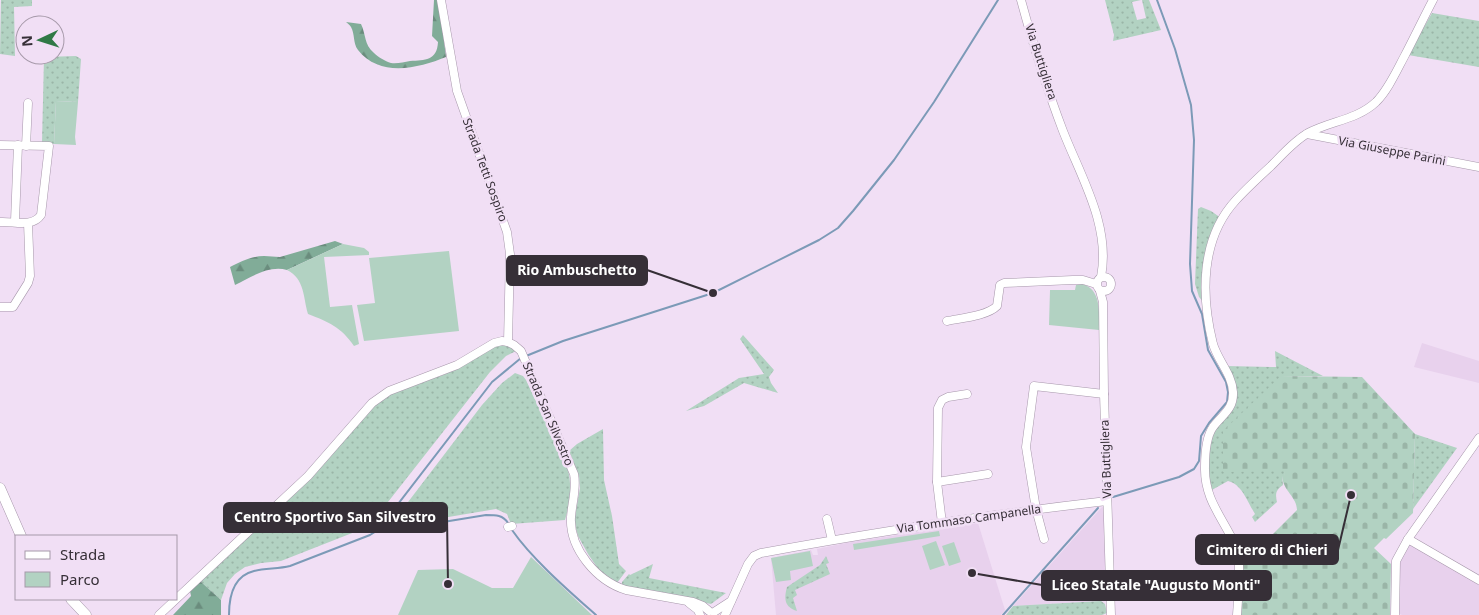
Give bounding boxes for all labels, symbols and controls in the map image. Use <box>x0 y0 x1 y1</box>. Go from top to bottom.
north arrow <box>15 15 65 65</box>
street label: Via Buttigliera <box>1021 22 1062 102</box>
text: N <box>17 35 36 47</box>
street label: Strada Tetti Sospiro <box>459 116 512 224</box>
street label: Via Giuseppe Parini <box>1337 132 1447 169</box>
callout: Rio Ambuschetto <box>507 256 647 285</box>
text: Rio Ambuschetto <box>517 260 637 279</box>
street label: Strada San Silvestro <box>519 359 578 468</box>
street label: Via Buttigliera <box>1096 419 1115 499</box>
street label: Via Tommaso Campanella <box>896 500 1042 537</box>
callout: Centro Sportivo San Silvestro <box>224 503 447 532</box>
text: Centro Sportivo San Silvestro <box>234 507 436 526</box>
legend <box>15 535 178 600</box>
callout: Cimitero di Chieri <box>1196 535 1338 564</box>
text: Cimitero di Chieri <box>1206 540 1328 559</box>
text: Strada <box>60 544 106 564</box>
text: Parco <box>60 569 100 589</box>
callout: Liceo Statale "Augusto Monti" <box>1042 571 1271 600</box>
text: Liceo Statale "Augusto Monti" <box>1052 575 1260 594</box>

